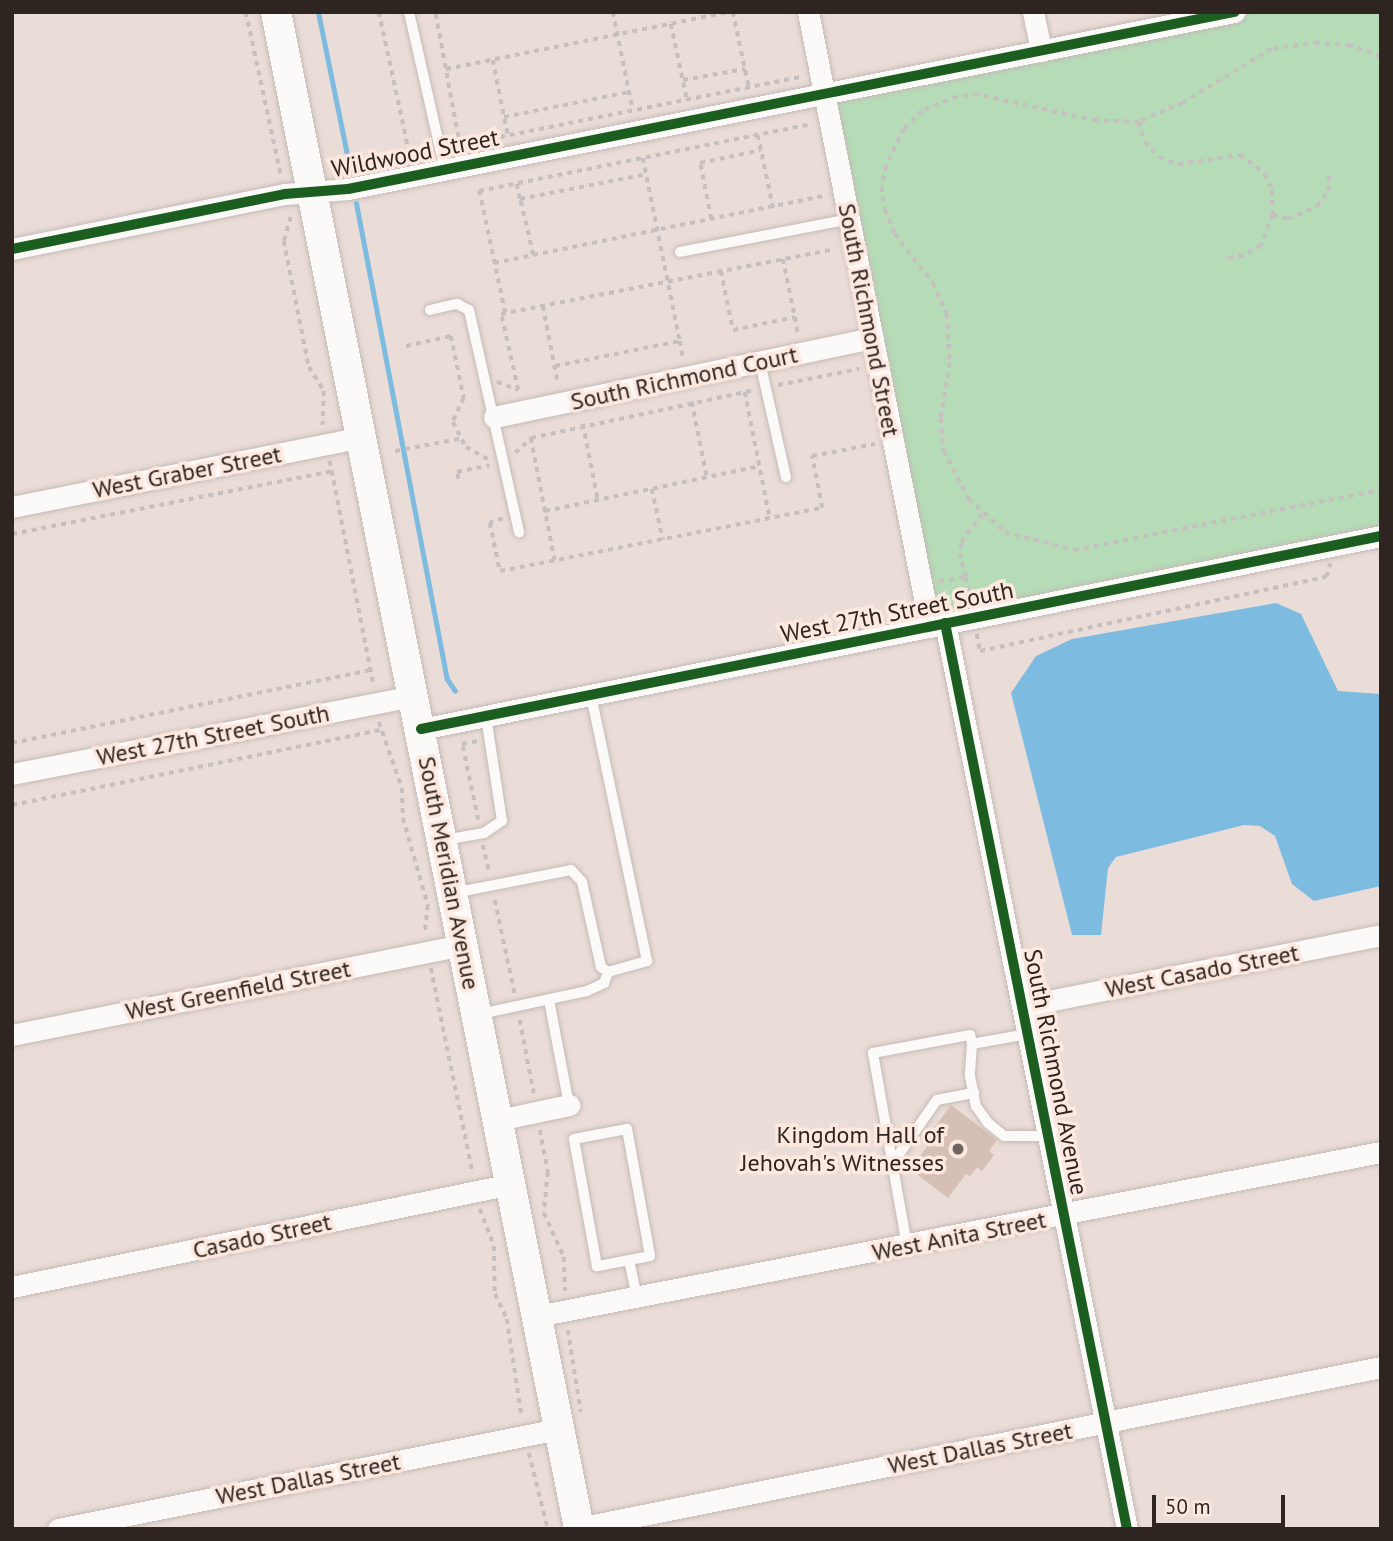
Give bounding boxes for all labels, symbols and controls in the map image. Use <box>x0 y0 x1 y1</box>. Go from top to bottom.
street label: Wildwood Street <box>329 123 501 183</box>
street label: South Richmond Street <box>832 201 906 439</box>
street label: South Richmond Court <box>568 340 800 416</box>
street label: West Graber Street <box>90 440 284 504</box>
street label: West 27th Street South <box>778 575 1016 649</box>
street label: West 27th Street South <box>94 698 332 772</box>
street label: South Meridian Avenue <box>412 754 486 992</box>
street label: West Casado Street <box>1103 938 1301 1004</box>
street label: South Richmond Avenue <box>1018 946 1094 1198</box>
street label: West Greenfield Street <box>123 954 353 1026</box>
place label: Kingdom Hall of Jehovah's Witnesses <box>740 1121 944 1177</box>
marker: Kingdom Hall of Jehovah's Witnesses <box>950 1141 966 1157</box>
street label: West Anita Street <box>869 1205 1049 1267</box>
street label: Casado Street <box>190 1207 334 1265</box>
street label: West Dallas Street <box>885 1416 1075 1480</box>
street label: West Dallas Street <box>213 1447 403 1511</box>
scale bar <box>1155 1482 1288 1526</box>
text: 50 m <box>1165 1493 1211 1520</box>

